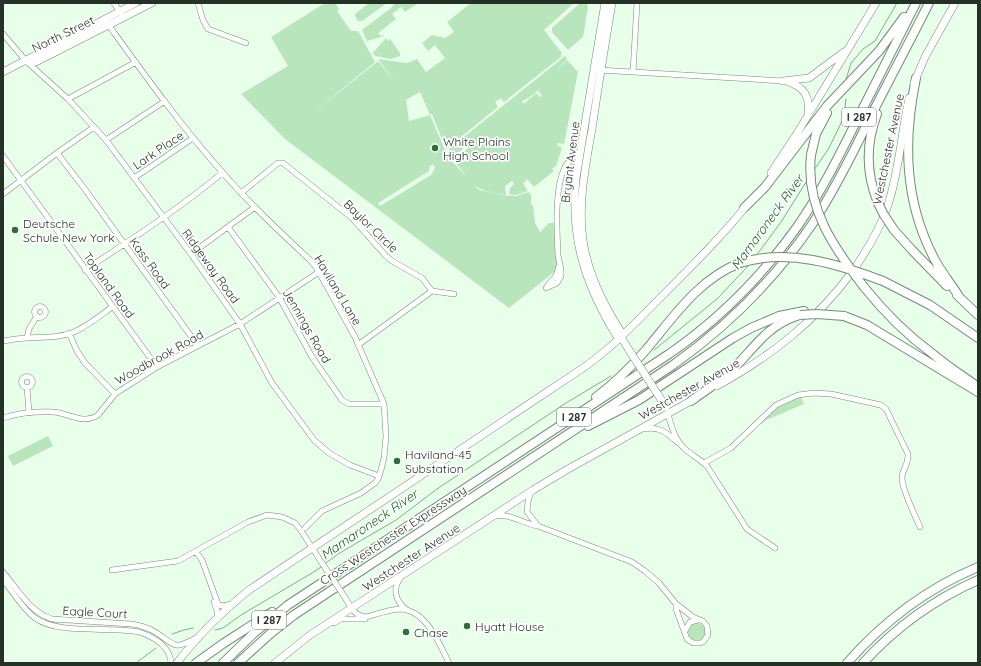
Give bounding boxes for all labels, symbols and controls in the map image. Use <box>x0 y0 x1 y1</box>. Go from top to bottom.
street label: North Street <box>29 12 97 56</box>
street label: Westchester Avenue <box>869 92 907 206</box>
road number: I 287 <box>842 108 876 126</box>
street label: Bryant Avenue <box>558 120 582 204</box>
street label: Lark Place <box>130 127 186 172</box>
place label: White Plains High School <box>443 134 511 163</box>
marker: White Plains High School <box>430 143 440 153</box>
water label: Mamaroneck River <box>727 170 808 273</box>
street label: Baylor Circle <box>341 196 402 256</box>
place label: Deutsche Schule New York <box>23 216 115 245</box>
marker: Deutsche Schule New York <box>10 225 20 235</box>
street label: Ridgeway Road <box>179 226 243 306</box>
street label: Kass Road <box>126 234 174 292</box>
street label: Topland Road <box>80 249 138 321</box>
street label: Haviland Lane <box>311 252 365 328</box>
street label: Jennings Road <box>280 286 334 366</box>
street label: Woodbrook Road <box>112 326 206 388</box>
street label: Westchester Avenue <box>636 355 742 423</box>
road number: I 287 <box>557 408 591 426</box>
place label: Haviland-45 Substation <box>405 447 472 476</box>
marker: Haviland-45 Substation <box>392 456 402 466</box>
street label: Cross Westchester Expressway <box>317 482 469 588</box>
water label: Mamaroneck River <box>317 484 422 562</box>
street label: Westchester Avenue <box>360 520 463 594</box>
street label: Eagle Court <box>62 603 128 621</box>
road number: I 287 <box>252 611 286 629</box>
place label: Hyatt House <box>475 619 544 634</box>
marker: Hyatt House <box>462 621 472 631</box>
place label: Chase <box>414 625 449 640</box>
marker: Chase <box>401 627 411 637</box>

